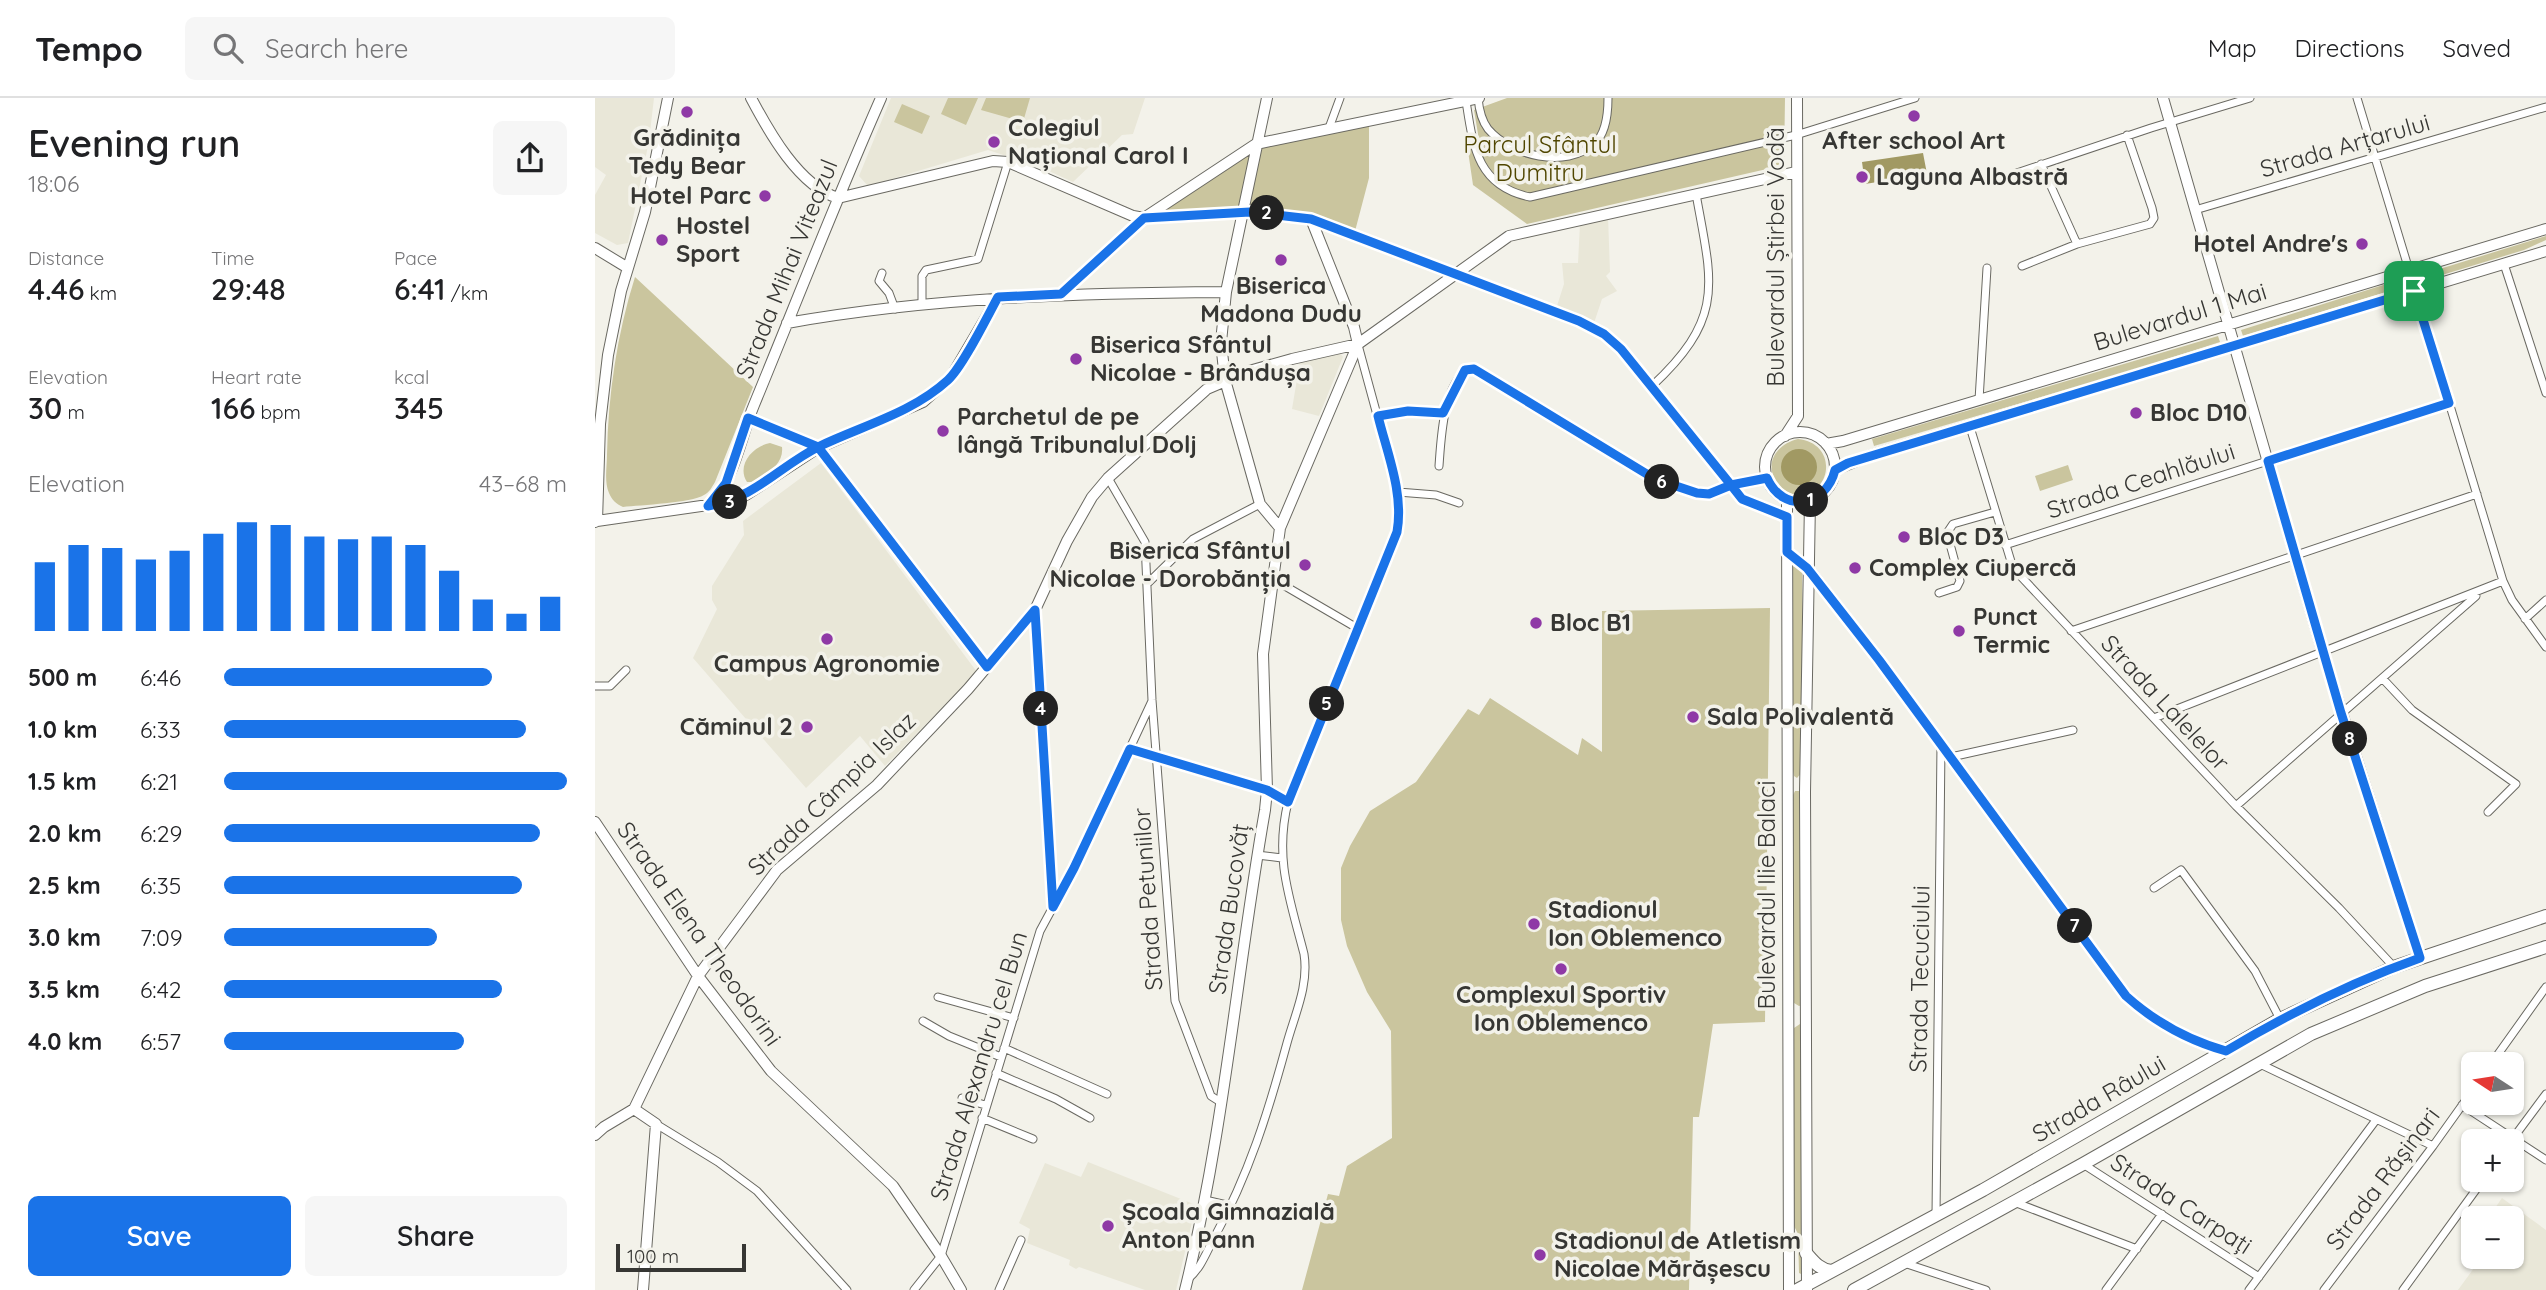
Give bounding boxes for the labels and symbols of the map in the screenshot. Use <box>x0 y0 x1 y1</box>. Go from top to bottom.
marker: Grădinița Tedy Bear <box>679 104 695 120</box>
street label: Strada Arțarului <box>2256 106 2433 184</box>
marker: After school Art <box>1906 108 1922 124</box>
place label: Colegiul Național Carol I <box>1008 112 1189 171</box>
place label: Grădinița Tedy Bear <box>628 122 746 180</box>
place label: After school Art <box>1822 125 2006 155</box>
street label: Bulevardul Știrbei Vodă <box>1760 127 1790 387</box>
park label: Parcul Sfântul Dumitru <box>1463 129 1617 187</box>
marker: Colegiul Național Carol I <box>986 134 1002 150</box>
street label: Strada Mihai Viteazul <box>728 155 844 383</box>
place label: Laguna Albastră <box>1876 161 2068 191</box>
marker: Laguna Albastră <box>1854 169 1870 185</box>
place label: Hotel Parc <box>630 180 751 210</box>
marker: Hotel Parc <box>757 188 773 204</box>
pin: 2 <box>1249 195 1285 230</box>
place label: Hostel Sport <box>676 210 750 268</box>
place label: Hotel Andre's <box>2193 228 2348 258</box>
marker: Hostel Sport <box>654 232 670 248</box>
marker: Hotel Andre's <box>2354 236 2370 252</box>
marker: Biserica Madona Dudu <box>1273 252 1289 268</box>
pin <box>2384 261 2444 321</box>
place label: Biserica Madona Dudu <box>1200 270 1362 328</box>
street label: Bulevardul 1 Mai <box>2089 275 2270 357</box>
place label: Biserica Sfântul Nicolae - Brândușa <box>1090 329 1311 388</box>
marker: Biserica Sfântul Nicolae - Brândușa <box>1068 351 1084 367</box>
place label: Bloc D10 <box>2150 397 2247 427</box>
place label: Parchetul de pe lângă Tribunalul Dolj <box>957 401 1197 459</box>
marker: Bloc D10 <box>2128 405 2144 421</box>
marker: Parchetul de pe lângă Tribunalul Dolj <box>935 423 951 439</box>
street label: Strada Ceahlăului <box>2043 436 2239 525</box>
pin: 6 <box>1645 464 1679 500</box>
pin: 1 <box>1793 482 1829 518</box>
pin: 3 <box>713 484 747 520</box>
place label: Bloc D3 <box>1918 521 2004 551</box>
marker: Bloc D3 <box>1896 529 1912 545</box>
place label: Biserica Sfântul Nicolae - Dorobănția <box>1049 535 1291 594</box>
place label: Complex Ciupercă <box>1869 552 2077 582</box>
marker: Biserica Sfântul Nicolae - Dorobănția <box>1297 557 1313 573</box>
marker: Complex Ciupercă <box>1847 560 1863 576</box>
place label: Punct Termic <box>1973 601 2050 659</box>
place label: Bloc B1 <box>1550 607 1631 637</box>
marker: Bloc B1 <box>1528 615 1544 631</box>
marker: Punct Termic <box>1951 623 1967 639</box>
street label: Strada Lalelelor <box>2095 628 2236 776</box>
marker: Campus Agronomie <box>819 631 835 647</box>
place label: Campus Agronomie <box>714 648 940 678</box>
pin: 5 <box>1309 686 1345 722</box>
pin: 4 <box>1023 692 1059 726</box>
place label: Sala Polivalentă <box>1707 701 1894 731</box>
street label: Strada Câmpia Islaz <box>741 705 922 881</box>
marker: Sala Polivalentă <box>1685 709 1701 725</box>
place label: Căminul 2 <box>680 711 793 741</box>
marker: Căminul 2 <box>799 719 815 735</box>
pin: 8 <box>2333 722 2367 756</box>
street label: Bulevardul Ilie Balaci <box>1751 780 1781 1010</box>
street label: Strada Petuniilor <box>1126 807 1168 992</box>
street label: Strada Elena Theodorini <box>611 816 789 1051</box>
street label: Strada Bucovăț <box>1201 822 1255 996</box>
street label: Strada Tecuciului <box>1902 885 1936 1073</box>
place label: Stadionul Ion Oblemenco <box>1548 894 1722 952</box>
pin: 7 <box>2057 908 2093 944</box>
marker: Stadionul Ion Oblemenco <box>1526 916 1542 932</box>
street label: Strada Alexandru cel Bun <box>923 927 1033 1204</box>
marker: Complexul Sportiv Ion Oblemenco <box>1553 961 1569 977</box>
place label: Complexul Sportiv Ion Oblemenco <box>1456 979 1666 1037</box>
street label: Strada Râului <box>2026 1048 2171 1148</box>
north arrow <box>2461 1052 2523 1115</box>
street label: Strada Rășinari <box>2319 1101 2446 1256</box>
street label: Strada Carpați <box>2105 1146 2258 1260</box>
place label: Școala Gimnazială Anton Pann <box>1122 1196 1335 1254</box>
marker: Școala Gimnazială Anton Pann <box>1100 1218 1116 1234</box>
place label: Stadionul de Atletism Nicolae Mărășescu <box>1554 1225 1801 1284</box>
scale bar <box>616 1241 745 1273</box>
marker: Stadionul de Atletism Nicolae Mărășescu <box>1532 1247 1548 1263</box>

